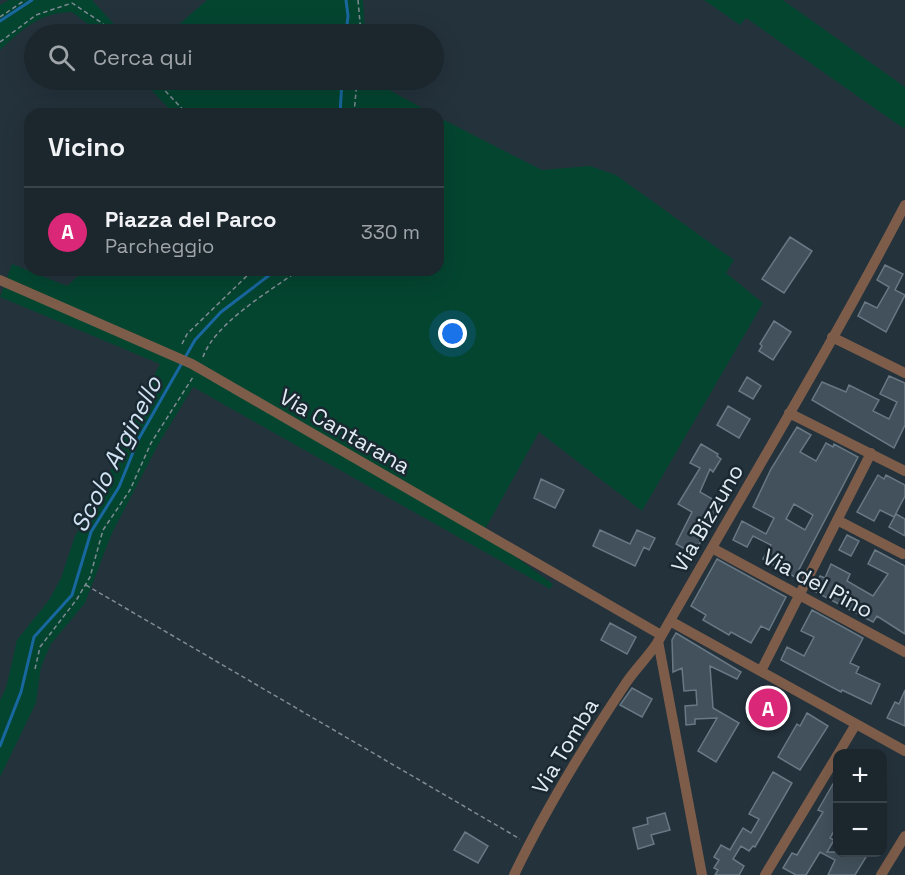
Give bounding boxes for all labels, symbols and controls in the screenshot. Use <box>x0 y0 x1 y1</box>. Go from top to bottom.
search box <box>24 24 444 90</box>
icon: search <box>45 41 78 74</box>
text: Cerca qui <box>93 43 193 71</box>
text: Vicino <box>48 130 125 164</box>
text: Piazza del Parco <box>105 205 277 233</box>
text: A <box>61 219 74 245</box>
text: 330 m <box>361 219 420 245</box>
text: Parcheggio <box>105 233 214 259</box>
your location <box>438 319 467 348</box>
water label: Scolo Arginello <box>63 370 169 537</box>
street label: Via Cantarana <box>274 382 416 480</box>
street label: Via Bizzuno <box>665 459 749 577</box>
street label: Via del Pino <box>758 542 878 624</box>
pin: A <box>748 686 788 730</box>
street label: Via Tomba <box>525 693 605 799</box>
map controls <box>833 749 887 857</box>
button: + <box>833 749 887 803</box>
button: − <box>833 803 887 857</box>

